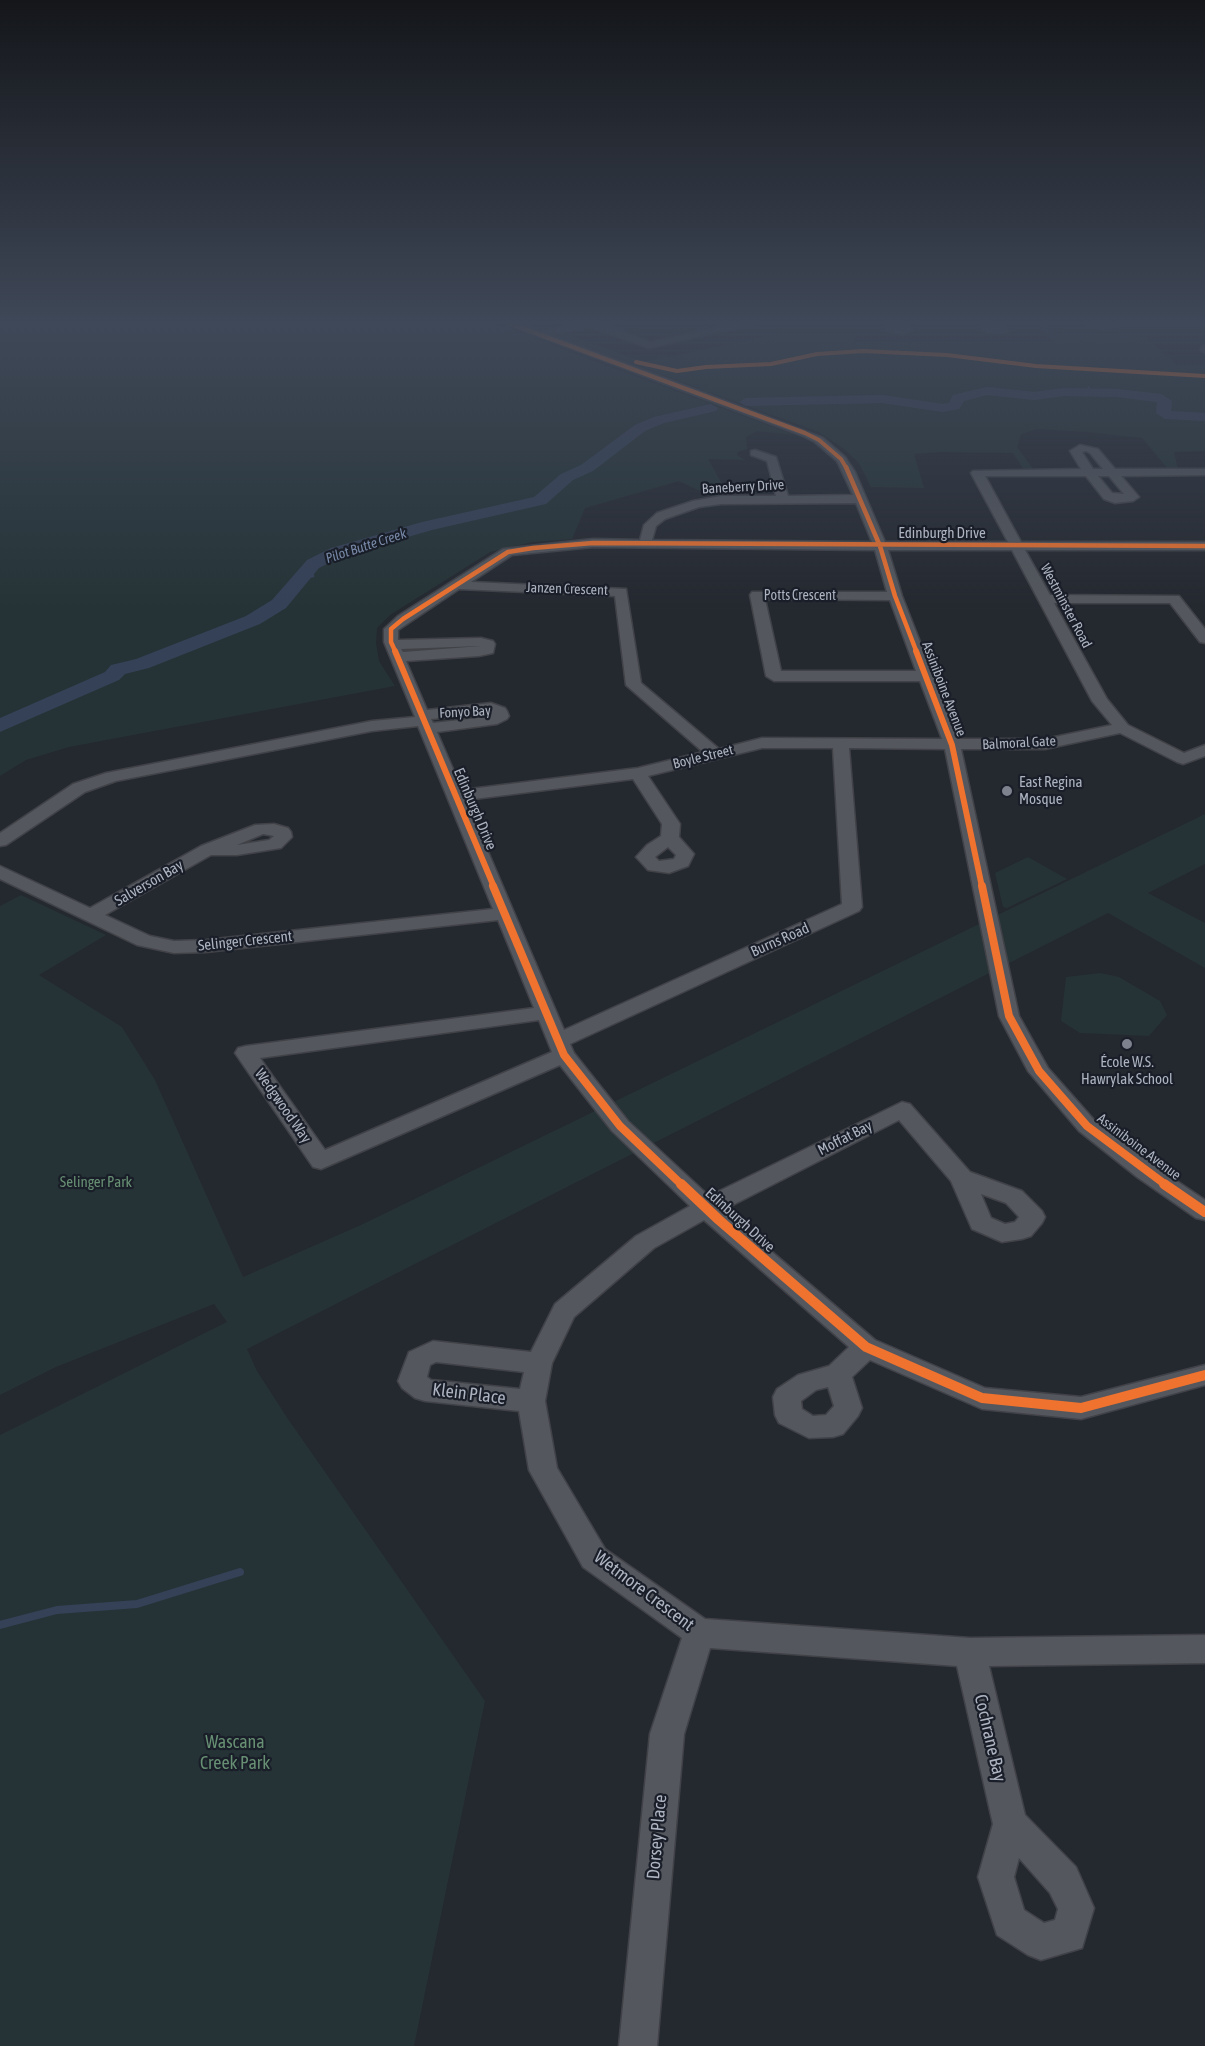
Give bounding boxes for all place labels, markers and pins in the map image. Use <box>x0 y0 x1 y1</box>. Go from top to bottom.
place label: East Regina Mosque <box>1019 773 1082 808</box>
marker: East Regina Mosque <box>1000 784 1014 798</box>
marker: École W.S. Hawrylak School <box>1120 1037 1134 1051</box>
place label: École W.S. Hawrylak School <box>1081 1053 1173 1088</box>

